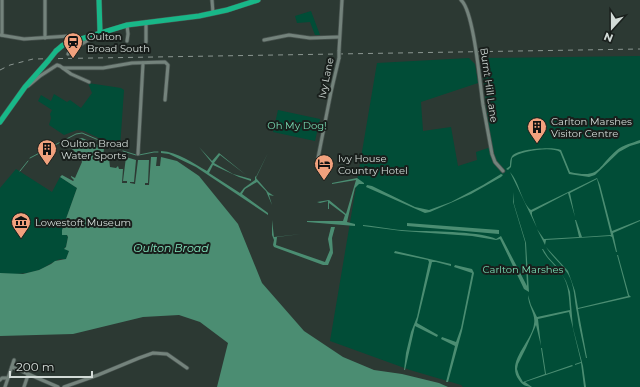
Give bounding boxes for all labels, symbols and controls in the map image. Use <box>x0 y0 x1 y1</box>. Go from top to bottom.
north arrow <box>592 8 632 48</box>
text: N <box>602 29 615 45</box>
place label: Oulton Broad South <box>87 30 150 55</box>
station icon: Oulton Broad South <box>62 31 84 59</box>
street label: Burnt Hill Lane <box>477 47 501 123</box>
street label: Ivy Lane <box>315 57 337 99</box>
place label: Carlton Marshes Visitor Centre <box>551 115 632 140</box>
building icon: Carlton Marshes Visitor Centre <box>526 116 548 144</box>
park label: Oh My Dog! <box>267 119 327 132</box>
place label: Oulton Broad Water Sports <box>61 137 129 162</box>
building icon: Oulton Broad Water Sports <box>36 138 58 166</box>
place label: Ivy House Country Hotel <box>338 152 408 177</box>
hotel icon: Ivy House Country Hotel <box>313 153 335 181</box>
museum icon: Lowestoft Museum <box>10 211 32 239</box>
place label: Lowestoft Museum <box>35 216 131 229</box>
water label: Oulton Broad <box>133 241 209 255</box>
park label: Carlton Marshes <box>483 263 564 276</box>
scale bar <box>10 353 92 379</box>
text: 200 m <box>16 359 55 374</box>

